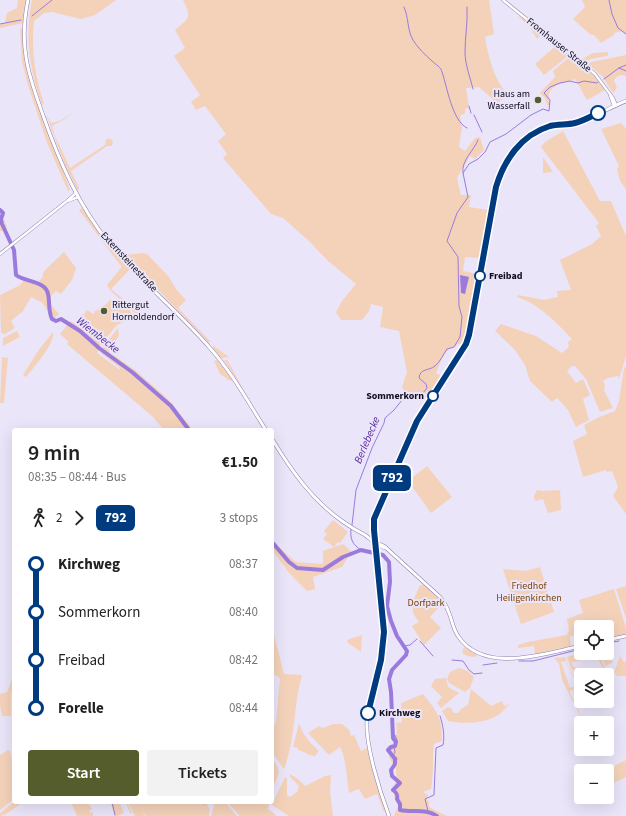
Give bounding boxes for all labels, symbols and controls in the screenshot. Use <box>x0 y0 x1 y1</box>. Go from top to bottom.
street label: Fromhauser Straße <box>524 14 594 76</box>
place label: Haus am Wasserfall <box>488 87 530 113</box>
marker: Haus am Wasserfall <box>533 95 543 105</box>
unlabelled marker <box>590 105 606 121</box>
street label: Externsteinestraße <box>97 229 161 295</box>
place label: Freibad <box>489 269 523 283</box>
marker: Freibad <box>474 270 486 282</box>
place label: Rittergut Hornoldendorf <box>112 298 175 324</box>
marker: Rittergut Hornoldendorf <box>99 306 109 316</box>
water label: Wiembecke <box>73 313 123 357</box>
place label: Sommerkorn <box>366 389 424 403</box>
marker: Sommerkorn <box>427 390 439 402</box>
water label: Berlebecke <box>350 414 384 466</box>
text: 9 min <box>28 437 80 469</box>
text: €1.50 <box>222 452 258 473</box>
line badge: 792 <box>369 465 415 491</box>
text: 08:35 – 08:44 · Bus <box>28 468 126 486</box>
text: 792 <box>381 468 403 488</box>
icon: walk <box>28 507 50 529</box>
icon: forward <box>68 507 90 529</box>
text: 792 <box>104 508 127 528</box>
text: 2 <box>56 509 62 527</box>
text: 3 stops <box>220 509 258 527</box>
text: Kirchweg <box>58 554 120 575</box>
text: 08:37 <box>229 555 258 573</box>
park label: Friedhof Heiligenkirchen <box>496 579 562 605</box>
park label: Dorfpark <box>408 596 444 610</box>
text: Sommerkorn <box>58 602 140 623</box>
text: 08:40 <box>229 603 258 621</box>
map controls <box>574 620 614 804</box>
button: locate <box>574 620 614 660</box>
text: Freibad <box>58 650 105 671</box>
text: 08:42 <box>229 651 258 669</box>
button: layers <box>574 668 614 708</box>
text: Forelle <box>58 698 104 719</box>
text: 08:44 <box>229 699 258 717</box>
marker: Kirchweg <box>360 705 376 721</box>
place label: Kirchweg <box>379 706 421 720</box>
button: + <box>574 716 614 756</box>
button: Start <box>28 750 139 796</box>
button: Tickets <box>147 750 258 796</box>
button: − <box>574 764 614 804</box>

